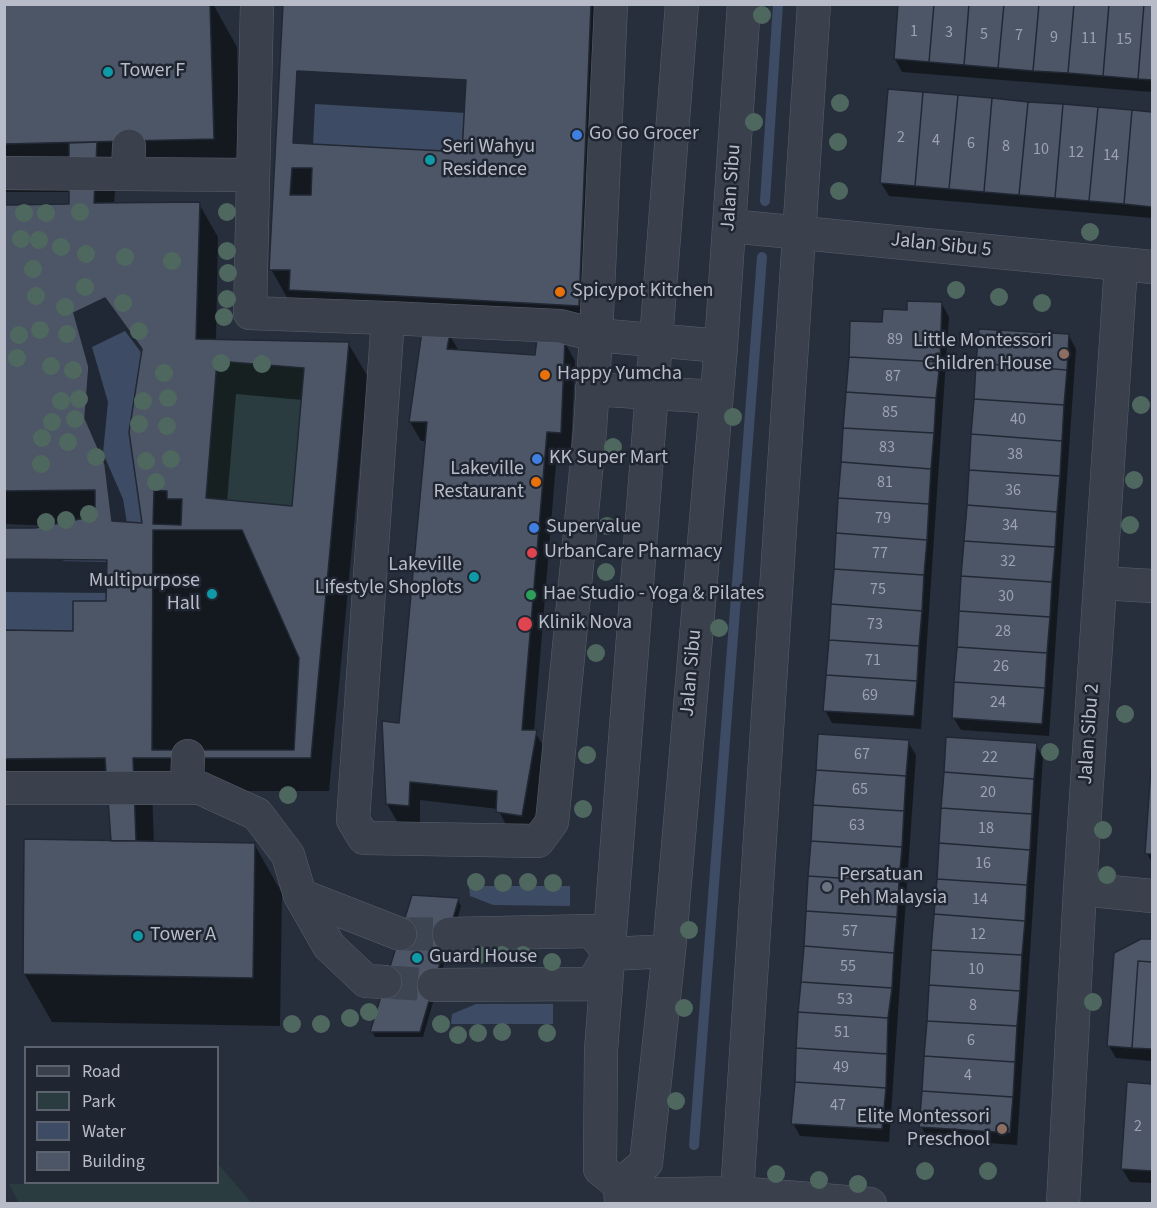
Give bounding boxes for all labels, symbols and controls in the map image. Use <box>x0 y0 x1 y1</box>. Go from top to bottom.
house number: 1 <box>910 22 918 42</box>
house number: 3 <box>945 23 953 43</box>
house number: 5 <box>980 25 988 45</box>
house number: 7 <box>1015 26 1023 46</box>
house number: 9 <box>1050 28 1058 48</box>
house number: 11 <box>1081 29 1097 49</box>
house number: 15 <box>1116 30 1132 50</box>
place label: Tower F <box>120 60 185 84</box>
marker: Tower F <box>101 65 115 79</box>
place label: Go Go Grocer <box>589 123 699 147</box>
marker: Go Go Grocer <box>570 128 584 142</box>
house number: 2 <box>897 128 905 148</box>
house number: 4 <box>932 131 940 151</box>
house number: 6 <box>967 134 975 154</box>
place label: Seri Wahyu Residence <box>442 136 535 183</box>
house number: 8 <box>1002 137 1010 157</box>
house number: 10 <box>1033 140 1049 160</box>
house number: 12 <box>1068 143 1084 163</box>
street label: Jalan Sibu <box>717 144 747 232</box>
house number: 14 <box>1103 146 1119 166</box>
marker: Seri Wahyu Residence <box>423 153 437 167</box>
street label: Jalan Sibu 5 <box>889 229 993 263</box>
place label: Spicypot Kitchen <box>572 280 713 304</box>
marker: Spicypot Kitchen <box>553 285 567 299</box>
house number: 89 <box>887 330 903 350</box>
place label: Little Montessori Children House <box>913 330 1052 377</box>
marker: Little Montessori Children House <box>1057 347 1071 361</box>
place label: Happy Yumcha <box>557 363 682 387</box>
house number: 87 <box>885 367 901 387</box>
marker: Happy Yumcha <box>538 368 552 382</box>
house number: 85 <box>882 403 898 423</box>
house number: 40 <box>1010 410 1026 430</box>
house number: 83 <box>879 438 895 458</box>
house number: 38 <box>1007 445 1023 465</box>
place label: KK Super Mart <box>549 447 668 471</box>
marker: KK Super Mart <box>530 452 544 466</box>
place label: Lakeville Restaurant <box>433 458 524 505</box>
house number: 81 <box>877 473 893 493</box>
marker: Lakeville Restaurant <box>529 475 543 489</box>
house number: 36 <box>1005 481 1021 501</box>
house number: 79 <box>875 509 891 529</box>
place label: Supervalue <box>546 516 641 540</box>
house number: 34 <box>1002 516 1018 536</box>
marker: Supervalue <box>527 521 541 535</box>
place label: UrbanCare Pharmacy <box>544 541 722 565</box>
house number: 77 <box>872 544 888 564</box>
marker: UrbanCare Pharmacy <box>525 546 539 560</box>
house number: 32 <box>1000 552 1016 572</box>
place label: Lakeville Lifestyle Shoplots <box>315 554 462 601</box>
place label: Multipurpose Hall <box>89 570 200 617</box>
marker: Lakeville Lifestyle Shoplots <box>467 570 481 584</box>
house number: 75 <box>870 580 886 600</box>
place label: Hae Studio - Yoga & Pilates <box>543 583 764 607</box>
marker: Multipurpose Hall <box>205 587 219 601</box>
house number: 30 <box>998 587 1014 607</box>
marker: Hae Studio - Yoga & Pilates <box>524 588 538 602</box>
place label: Klinik Nova <box>538 612 632 636</box>
marker: Klinik Nova <box>516 615 534 633</box>
house number: 73 <box>867 615 883 635</box>
house number: 28 <box>995 622 1011 642</box>
street label: Jalan Sibu <box>676 628 708 718</box>
house number: 71 <box>865 651 881 671</box>
house number: 26 <box>993 657 1009 677</box>
street label: Jalan Sibu 2 <box>1074 683 1106 785</box>
house number: 69 <box>862 686 878 706</box>
house number: 24 <box>990 693 1006 713</box>
house number: 67 <box>854 745 870 765</box>
house number: 22 <box>982 748 998 768</box>
house number: 65 <box>852 780 868 800</box>
house number: 20 <box>980 783 996 803</box>
house number: 63 <box>849 816 865 836</box>
house number: 18 <box>978 819 994 839</box>
house number: 16 <box>975 854 991 874</box>
place label: Persatuan Peh Malaysia <box>839 864 947 911</box>
marker: Persatuan Peh Malaysia <box>820 880 834 894</box>
house number: 14 <box>972 890 988 910</box>
house number: 57 <box>842 922 858 942</box>
place label: Tower A <box>150 924 216 948</box>
house number: 12 <box>970 925 986 945</box>
marker: Tower A <box>131 929 145 943</box>
place label: Guard House <box>429 946 537 970</box>
marker: Guard House <box>410 951 424 965</box>
house number: 55 <box>840 957 856 977</box>
house number: 10 <box>968 960 984 980</box>
house number: 53 <box>837 990 853 1010</box>
house number: 8 <box>969 996 977 1016</box>
house number: 51 <box>834 1023 850 1043</box>
house number: 6 <box>967 1031 975 1051</box>
legend <box>24 1046 219 1184</box>
house number: 49 <box>833 1058 849 1078</box>
text: Road <box>82 1059 121 1084</box>
house number: 4 <box>964 1066 972 1086</box>
text: Park <box>82 1089 116 1114</box>
house number: 47 <box>830 1096 846 1116</box>
place label: Elite Montessori Preschool <box>857 1106 990 1153</box>
house number: 2 <box>1134 1117 1142 1137</box>
text: Water <box>82 1119 126 1144</box>
marker: Elite Montessori Preschool <box>995 1122 1009 1136</box>
text: Building <box>82 1149 145 1174</box>

